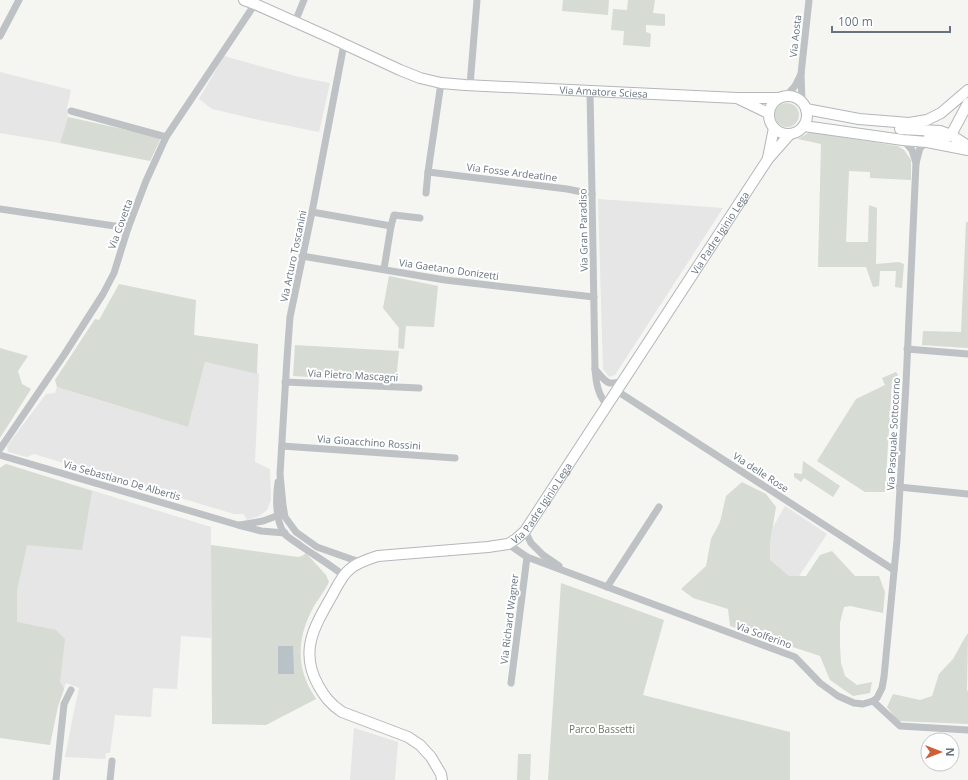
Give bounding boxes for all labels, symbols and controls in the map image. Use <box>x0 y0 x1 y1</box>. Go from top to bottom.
scale bar <box>832 8 950 34</box>
text: 100 m <box>838 13 873 30</box>
street label: Via Aosta <box>786 14 804 58</box>
street label: Via Amatore Sciesa <box>559 83 648 101</box>
street label: Via Fosse Ardeatine <box>466 160 558 185</box>
street label: Via Gran Paradiso <box>575 188 591 272</box>
street label: Via Padre Iginio Lega <box>687 189 752 277</box>
street label: Via Covetta <box>104 197 136 251</box>
street label: Via Arturo Toscanini <box>276 209 310 303</box>
street label: Via Gaetano Donizetti <box>398 255 500 283</box>
street label: Via Pietro Mascagni <box>307 366 399 384</box>
street label: Via Pasquale Sottocorno <box>883 377 903 491</box>
street label: Via Gioacchino Rossini <box>317 431 421 453</box>
street label: Via delle Rose <box>730 449 792 496</box>
street label: Via Sebastiano De Albertis <box>62 457 183 504</box>
street label: Via Padre Iginio Lega <box>509 460 575 547</box>
street label: Via Richard Wagner <box>497 573 521 665</box>
street label: Via Solferino <box>734 618 794 652</box>
park label: Parco Bassetti <box>569 722 635 736</box>
north arrow <box>920 732 960 772</box>
text: N <box>943 748 958 756</box>

